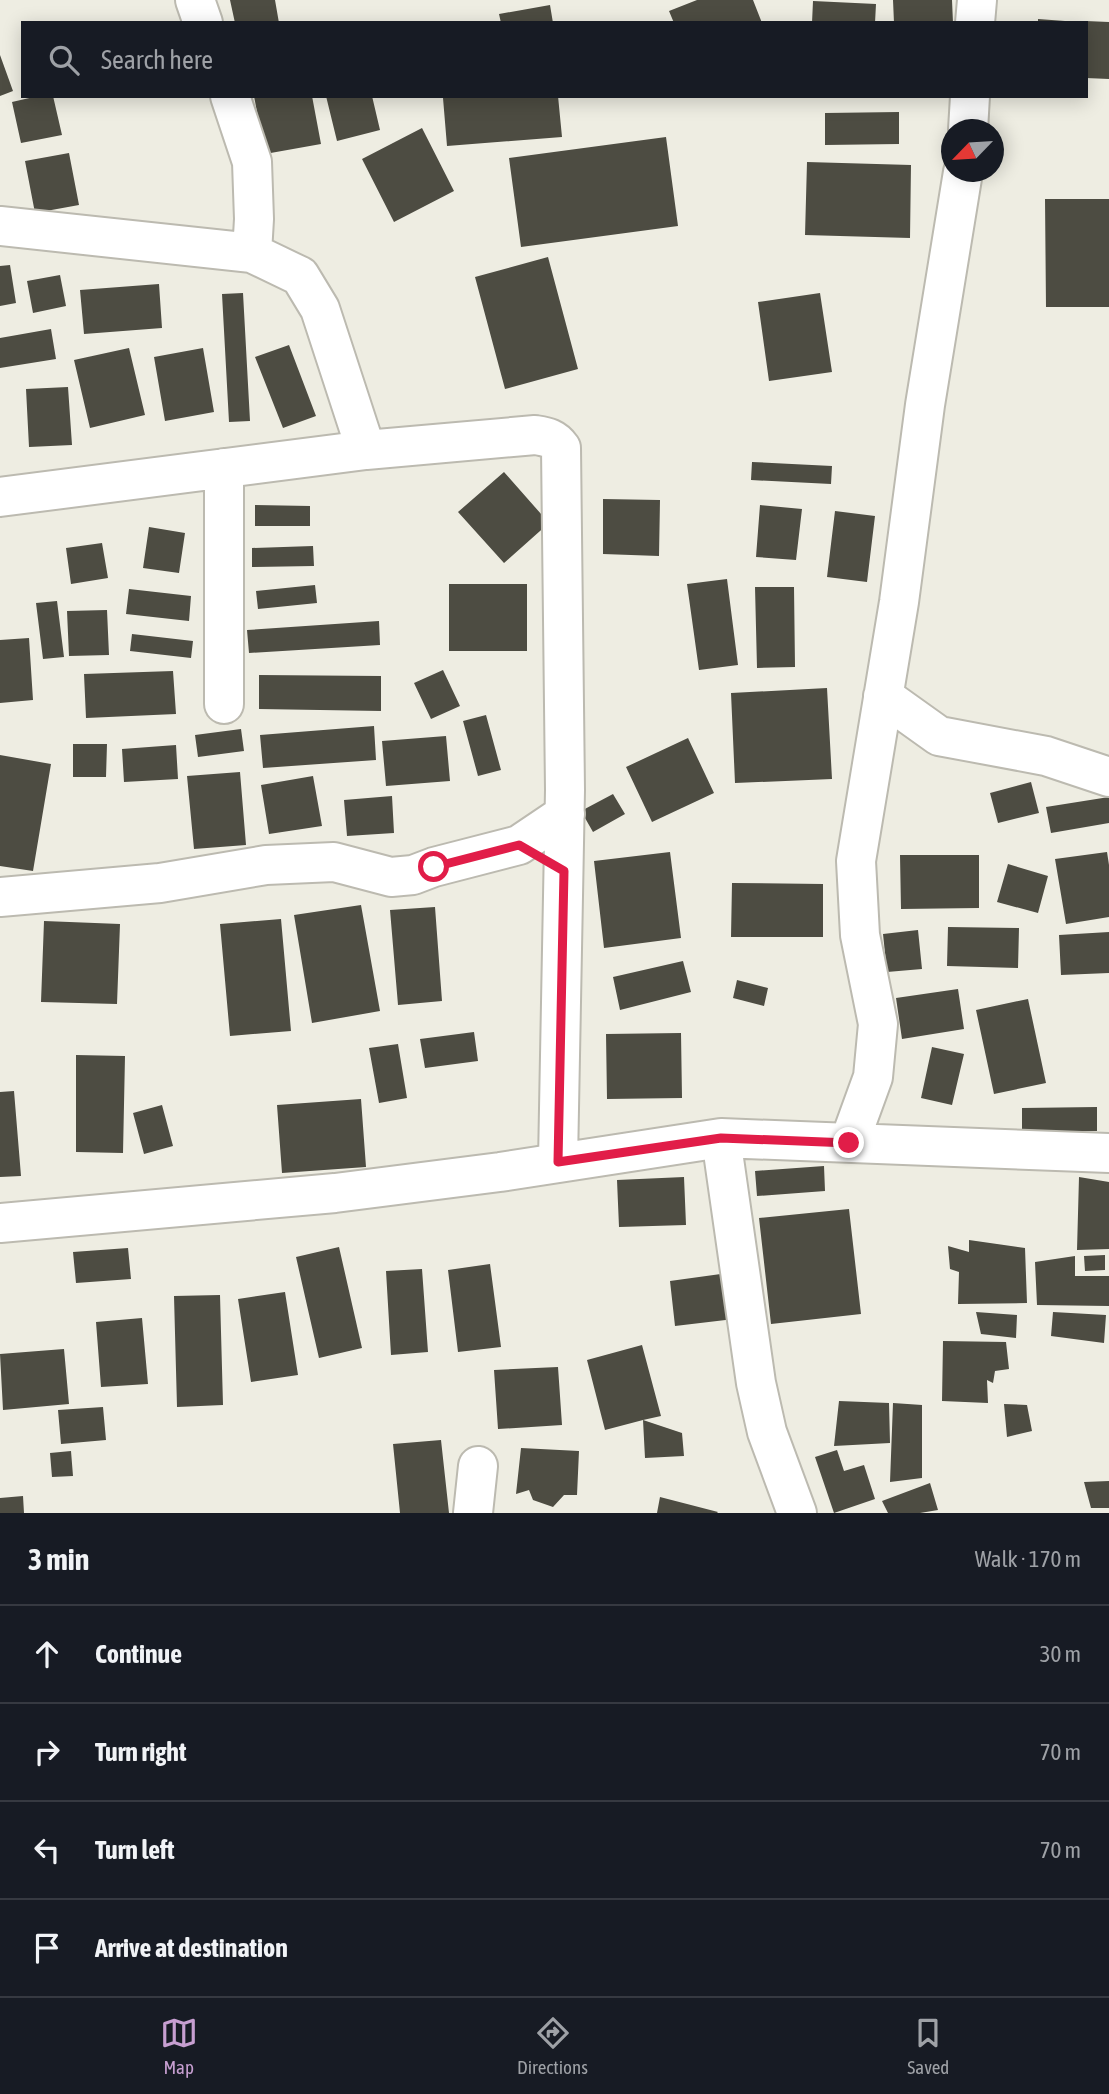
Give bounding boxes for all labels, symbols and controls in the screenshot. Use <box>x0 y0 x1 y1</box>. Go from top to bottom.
search box <box>21 21 1088 98</box>
icon: search <box>45 41 83 79</box>
text: Search here <box>101 45 213 75</box>
north arrow <box>941 119 1004 182</box>
route start <box>418 851 449 882</box>
route end <box>833 1127 864 1158</box>
text: 3 min <box>28 1542 89 1576</box>
text: Walk · 170 m <box>975 1546 1081 1572</box>
icon: ahead <box>28 1635 66 1673</box>
text: Continue <box>95 1639 182 1669</box>
text: 30 m <box>1040 1641 1081 1667</box>
icon: right <box>28 1733 66 1771</box>
text: Turn right <box>95 1737 186 1767</box>
text: 70 m <box>1040 1739 1081 1765</box>
icon: left <box>28 1831 66 1869</box>
text: Turn left <box>95 1835 175 1865</box>
text: 70 m <box>1040 1837 1081 1863</box>
icon: arrive <box>28 1929 66 1967</box>
text: Arrive at destination <box>95 1933 288 1963</box>
tab: Map <box>160 2014 198 2078</box>
tab: Directions <box>517 2014 588 2078</box>
tab: Saved <box>907 2014 949 2078</box>

